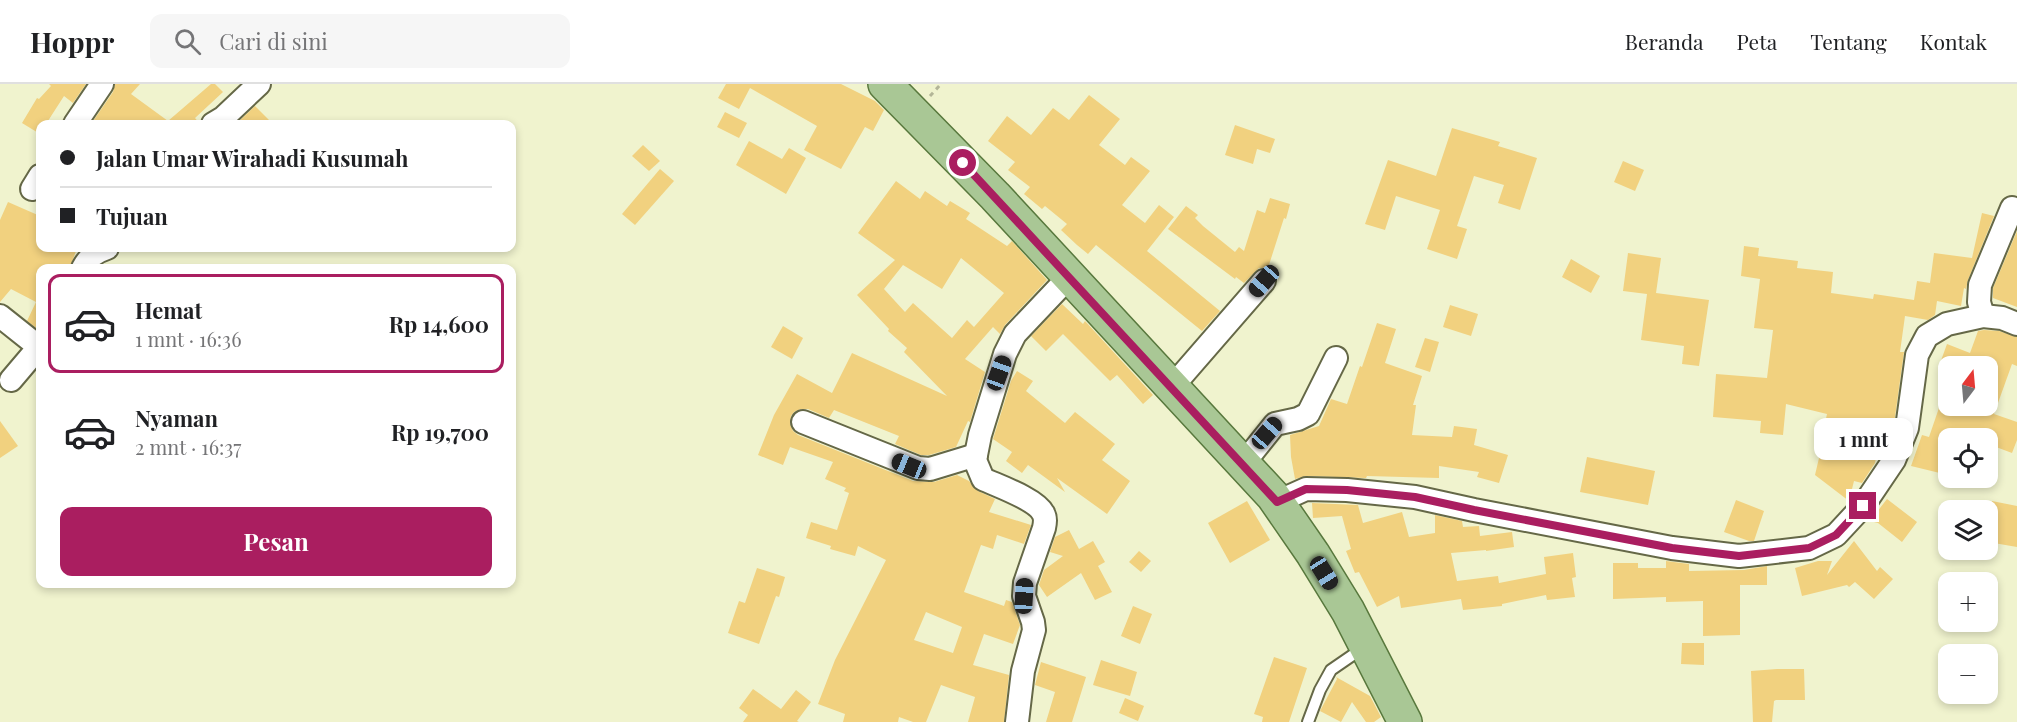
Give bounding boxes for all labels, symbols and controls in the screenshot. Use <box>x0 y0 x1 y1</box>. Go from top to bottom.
search box <box>150 14 570 68</box>
text: Hoppr <box>30 23 114 60</box>
icon: search <box>171 25 204 58</box>
text: Cari di sini <box>219 26 328 56</box>
text: Beranda <box>1625 27 1704 55</box>
text: Peta <box>1737 27 1777 55</box>
text: Tentang <box>1810 27 1887 55</box>
text: Kontak <box>1920 27 1987 55</box>
text: Jalan Umar Wirahadi Kusumah <box>96 143 408 173</box>
route start <box>949 149 976 176</box>
text: Tujuan <box>96 201 168 231</box>
car <box>1245 262 1283 300</box>
text: Hemat <box>135 295 202 325</box>
icon: car <box>63 297 117 351</box>
text: Rp 14,600 <box>389 309 489 339</box>
text: 1 mnt · 16:36 <box>135 325 241 352</box>
car <box>984 353 1014 393</box>
north arrow <box>1938 356 1998 416</box>
map controls <box>1938 356 1998 704</box>
text: Nyaman <box>135 403 218 433</box>
icon: car <box>63 405 117 459</box>
car <box>1248 414 1286 452</box>
text: Rp 19,700 <box>391 417 489 447</box>
callout: 1 mnt <box>1814 419 1912 461</box>
text: 1 mnt <box>1839 425 1888 452</box>
button: locate <box>1938 428 1998 488</box>
text: 2 mnt · 16:37 <box>135 433 241 460</box>
car <box>889 451 929 481</box>
route end <box>1849 492 1876 519</box>
button: layers <box>1938 500 1998 560</box>
button: Pesan <box>60 507 492 576</box>
car <box>1307 553 1341 593</box>
button: + <box>1938 572 1998 632</box>
car <box>1014 578 1034 614</box>
button: − <box>1938 644 1998 704</box>

